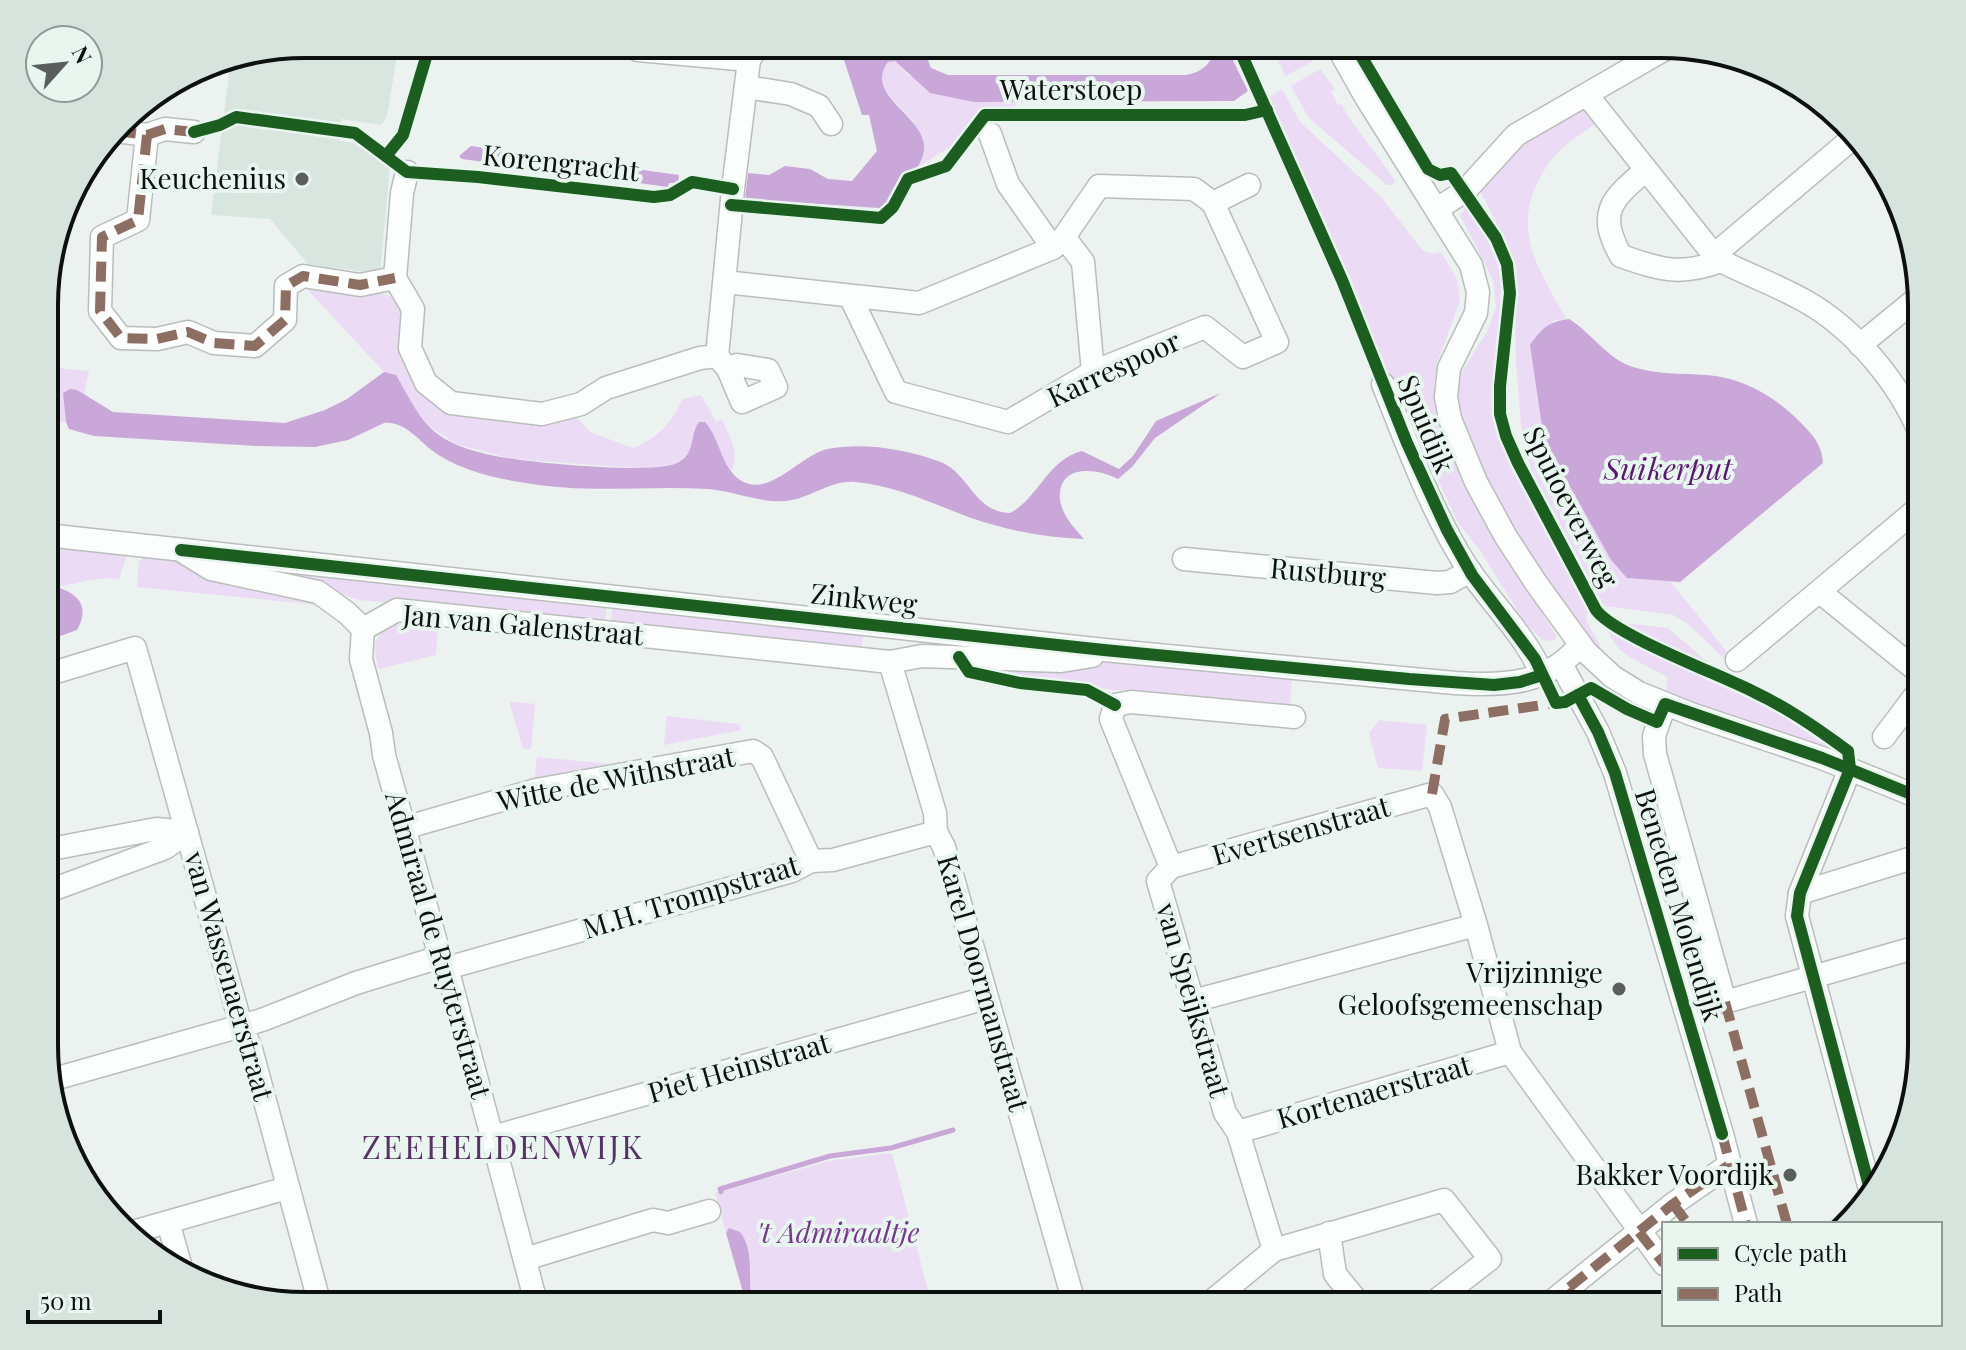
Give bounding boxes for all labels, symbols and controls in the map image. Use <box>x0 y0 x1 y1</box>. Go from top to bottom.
north arrow <box>24 24 104 104</box>
text: N <box>66 41 100 68</box>
street label: Waterstoep <box>999 70 1142 107</box>
street label: Korengracht <box>481 135 642 188</box>
place label: Keuchenius <box>139 159 286 196</box>
marker: Keuchenius <box>293 170 311 188</box>
street label: Karrespoor <box>1041 320 1186 415</box>
street label: Spuidijk <box>1390 369 1465 479</box>
street label: Spuioeverweg <box>1516 420 1629 593</box>
water label: Suikerput <box>1603 448 1734 488</box>
street label: Rustburg <box>1269 548 1388 595</box>
street label: Zinkweg <box>809 574 920 622</box>
street label: Jan van Galenstraat <box>400 594 646 653</box>
street label: Witte de Withstraat <box>493 736 739 819</box>
street label: Beneden Molendijk <box>1627 784 1734 1026</box>
street label: Admiraal de Ruyterstraat <box>378 786 501 1103</box>
street label: Evertsenstraat <box>1207 786 1395 873</box>
street label: M.H. Trompstraat <box>578 845 804 946</box>
street label: van Wassenaerstraat <box>177 846 284 1105</box>
street label: Karel Doormanstraat <box>930 850 1039 1116</box>
street label: van Speijkstraat <box>1149 897 1240 1102</box>
place label: Vrijzinnige Geloofsgemeenschap <box>1338 953 1603 1022</box>
marker: Vrijzinnige Geloofsgemeenschap <box>1610 980 1628 998</box>
street label: Piet Heinstraat <box>643 1023 835 1110</box>
street label: Kortenaerstraat <box>1272 1045 1476 1136</box>
district label: ZEEHELDENWIJK <box>362 1124 644 1167</box>
place label: Bakker Voordijk <box>1575 1155 1775 1192</box>
marker: Bakker Voordijk <box>1781 1166 1799 1184</box>
park label: 't Admiraaltje <box>756 1213 920 1250</box>
legend <box>1662 1222 1942 1326</box>
text: Cycle path <box>1734 1236 1847 1268</box>
scale bar <box>28 1274 160 1324</box>
text: Path <box>1734 1276 1782 1308</box>
text: 50 m <box>40 1284 92 1316</box>

